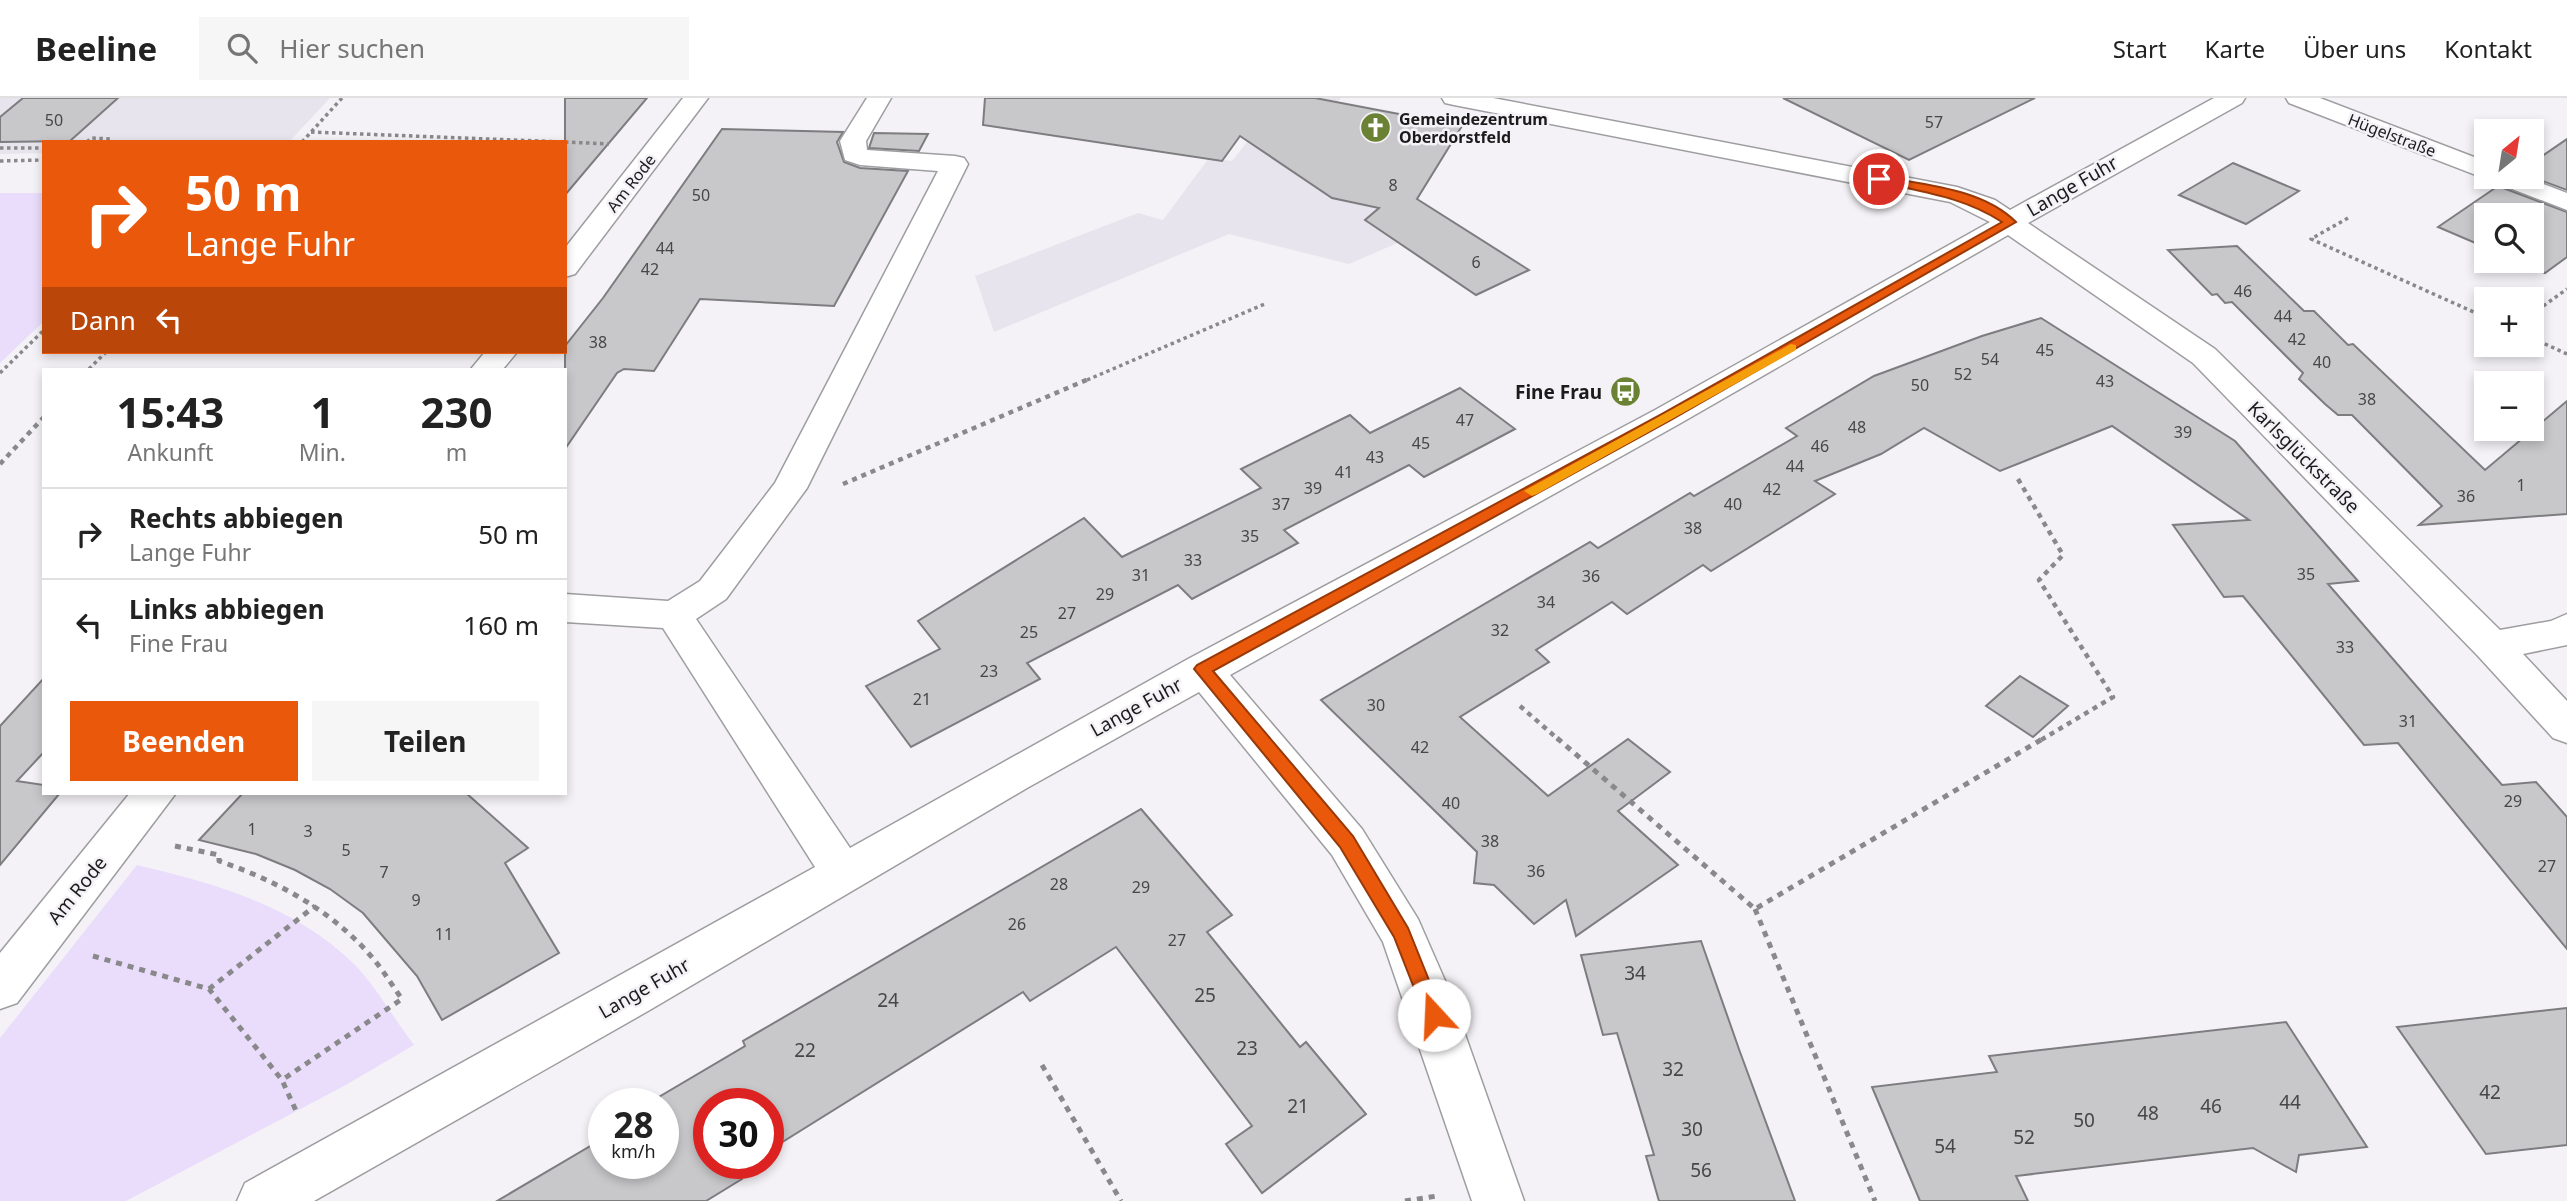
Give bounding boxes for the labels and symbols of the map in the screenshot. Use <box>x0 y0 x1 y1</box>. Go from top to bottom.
place label: Gemeindezentrum Oberdorstfeld <box>1399 108 1548 148</box>
street label: Hügelstraße <box>2345 108 2439 162</box>
house number: 50 <box>45 109 63 131</box>
church icon: Gemeindezentrum Oberdorstfeld <box>1359 111 1393 145</box>
house number: 57 <box>1925 111 1943 133</box>
north arrow <box>2474 119 2544 189</box>
street label: Am Rode <box>601 149 661 217</box>
pin <box>1849 149 1909 209</box>
street label: Lange Fuhr <box>2022 149 2122 222</box>
house number: 8 <box>1388 174 1398 196</box>
house number: 50 <box>692 184 710 206</box>
house number: 44 <box>656 237 674 259</box>
house number: 6 <box>1471 251 1481 273</box>
house number: 42 <box>641 258 659 280</box>
house number: 46 <box>2234 280 2252 302</box>
house number: 44 <box>2274 305 2292 327</box>
house number: 42 <box>2288 328 2306 350</box>
house number: 38 <box>589 331 607 353</box>
house number: 45 <box>2036 339 2054 361</box>
house number: 54 <box>1981 348 1999 370</box>
house number: 40 <box>2313 351 2331 373</box>
house number: 52 <box>1954 363 1972 385</box>
house number: 43 <box>2096 370 2114 392</box>
house number: 50 <box>1911 374 1929 396</box>
bus stop icon: Fine Frau <box>1608 375 1642 409</box>
place label: Fine Frau <box>1515 379 1602 405</box>
house number: 38 <box>2358 388 2376 410</box>
street label: Karlsglückstraße <box>2242 395 2366 519</box>
house number: 47 <box>1456 409 1474 431</box>
house number: 48 <box>1848 416 1866 438</box>
house number: 39 <box>2174 421 2192 443</box>
house number: 45 <box>1412 432 1430 454</box>
house number: 46 <box>1811 435 1829 457</box>
house number: 43 <box>1366 446 1384 468</box>
house number: 44 <box>1786 455 1804 477</box>
house number: 41 <box>1335 461 1353 483</box>
house number: 1 <box>2516 474 2526 496</box>
house number: 39 <box>1304 477 1322 499</box>
house number: 42 <box>1763 478 1781 500</box>
house number: 36 <box>2457 485 2475 507</box>
house number: 37 <box>1272 493 1290 515</box>
house number: 40 <box>1724 493 1742 515</box>
house number: 38 <box>1684 517 1702 539</box>
house number: 35 <box>1241 525 1259 547</box>
house number: 33 <box>1184 549 1202 571</box>
house number: 35 <box>2297 563 2315 585</box>
house number: 31 <box>1132 564 1150 586</box>
house number: 36 <box>1582 565 1600 587</box>
house number: 29 <box>1096 583 1114 605</box>
house number: 34 <box>1537 591 1555 613</box>
house number: 27 <box>1058 602 1076 624</box>
house number: 32 <box>1491 619 1509 641</box>
house number: 25 <box>1020 621 1038 643</box>
house number: 33 <box>2336 636 2354 658</box>
house number: 23 <box>980 660 998 682</box>
street label: Lange Fuhr <box>1086 671 1187 743</box>
house number: 21 <box>913 688 931 710</box>
house number: 30 <box>1367 694 1385 716</box>
house number: 31 <box>2399 710 2417 732</box>
house number: 42 <box>1411 736 1429 758</box>
house number: 29 <box>2504 790 2522 812</box>
house number: 40 <box>1442 792 1460 814</box>
house number: 1 <box>247 818 257 840</box>
house number: 3 <box>303 820 313 842</box>
house number: 38 <box>1481 830 1499 852</box>
house number: 5 <box>341 839 351 861</box>
street label: Am Rode <box>42 851 112 929</box>
house number: 27 <box>2538 855 2556 877</box>
house number: 36 <box>1527 860 1545 882</box>
house number: 7 <box>379 861 389 883</box>
house number: 28 <box>1050 873 1068 895</box>
house number: 29 <box>1132 876 1150 898</box>
house number: 9 <box>411 889 421 911</box>
house number: 26 <box>1008 913 1026 935</box>
house number: 11 <box>435 923 453 945</box>
house number: 27 <box>1168 929 1186 951</box>
street label: Lange Fuhr <box>594 951 694 1024</box>
house number: 34 <box>1624 960 1646 986</box>
position arrow <box>1397 978 1471 1052</box>
house number: 25 <box>1194 982 1216 1008</box>
house number: 24 <box>877 987 899 1013</box>
house number: 23 <box>1236 1035 1258 1061</box>
house number: 22 <box>794 1037 816 1063</box>
house number: 32 <box>1662 1056 1684 1082</box>
house number: 42 <box>2479 1079 2501 1105</box>
speed limit sign: 30 <box>693 1088 784 1179</box>
house number: 44 <box>2279 1089 2301 1115</box>
house number: 21 <box>1287 1093 1309 1119</box>
house number: 46 <box>2200 1093 2222 1119</box>
house number: 48 <box>2137 1100 2159 1126</box>
house number: 50 <box>2073 1107 2095 1133</box>
house number: 30 <box>1681 1116 1703 1142</box>
house number: 52 <box>2013 1124 2035 1150</box>
house number: 54 <box>1934 1133 1956 1159</box>
house number: 56 <box>1690 1157 1712 1183</box>

